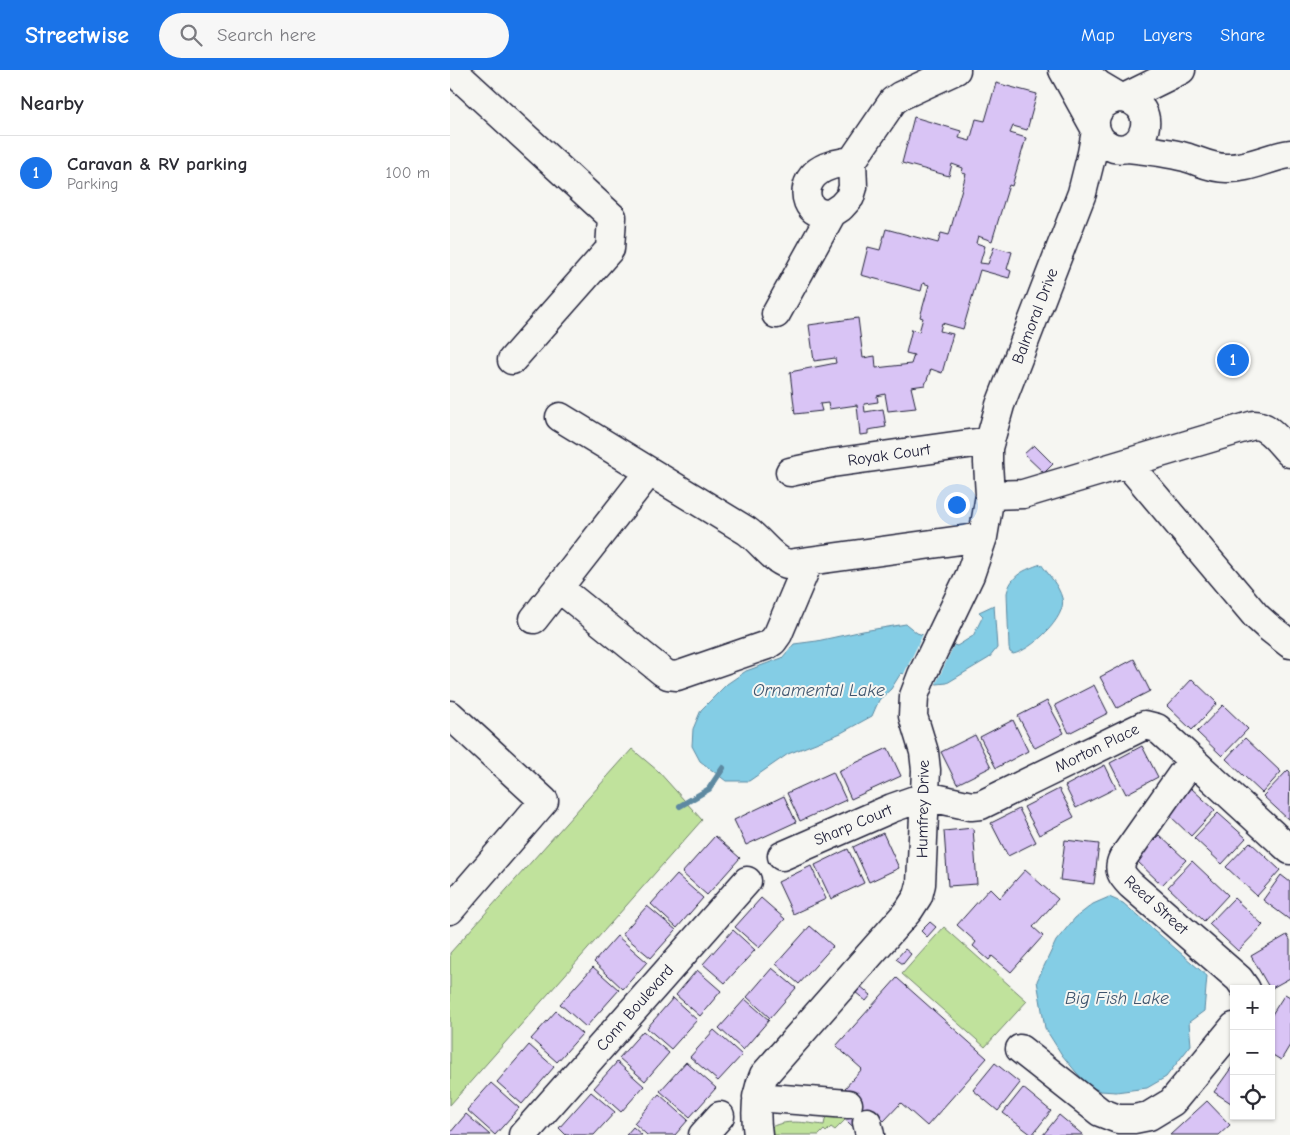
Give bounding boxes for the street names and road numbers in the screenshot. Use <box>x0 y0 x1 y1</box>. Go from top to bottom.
street label: Balmoral Drive <box>1009 266 1061 366</box>
street label: Royak Court <box>846 440 932 470</box>
street label: Morton Place <box>1052 720 1142 776</box>
street label: Humfrey Drive <box>913 760 933 858</box>
street label: Sharp Court <box>811 800 895 850</box>
street label: Reed Street <box>1121 872 1192 938</box>
street label: Conn Boulevard <box>593 961 677 1055</box>

